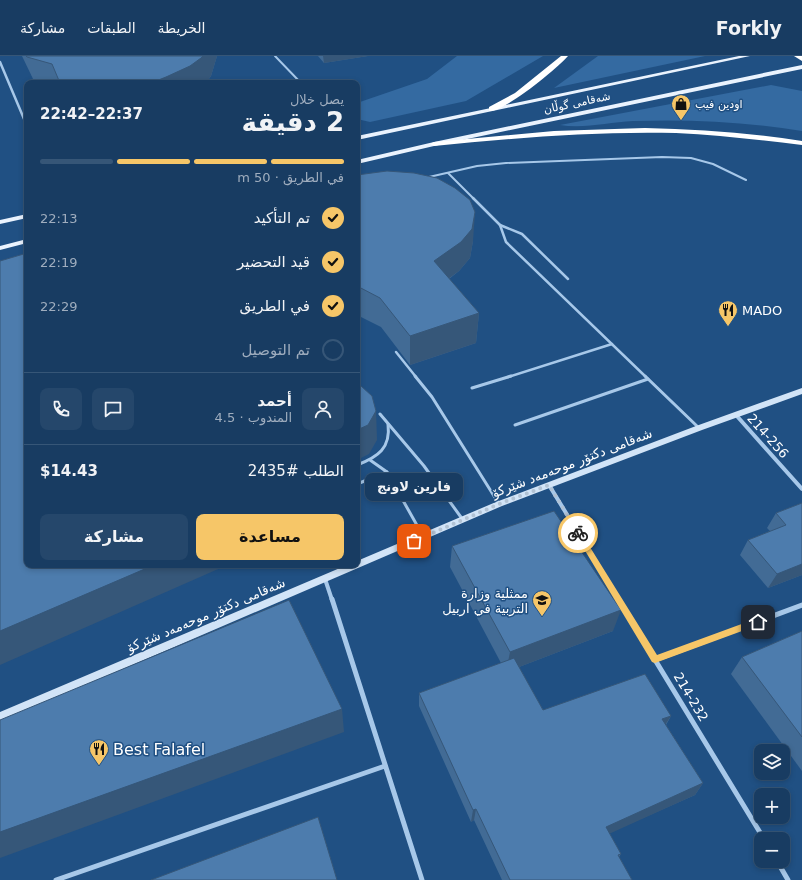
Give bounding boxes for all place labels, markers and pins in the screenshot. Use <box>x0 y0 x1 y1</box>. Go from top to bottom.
shop icon: اودين فيب <box>670 93 692 121</box>
place label: اودين فيب <box>695 98 743 111</box>
restaurant icon: MADO <box>717 299 739 327</box>
place label: MADO <box>742 303 782 318</box>
callout: فارین لاونج <box>365 473 463 501</box>
pin <box>397 524 431 558</box>
place label: ممثلية وزارة التربية في اربيل <box>442 586 528 617</box>
school or university icon: ممثلية وزارة التربية في اربيل <box>531 589 553 617</box>
pin <box>741 605 775 639</box>
restaurant icon: Best Falafel <box>88 738 110 766</box>
place label: Best Falafel <box>113 740 205 759</box>

